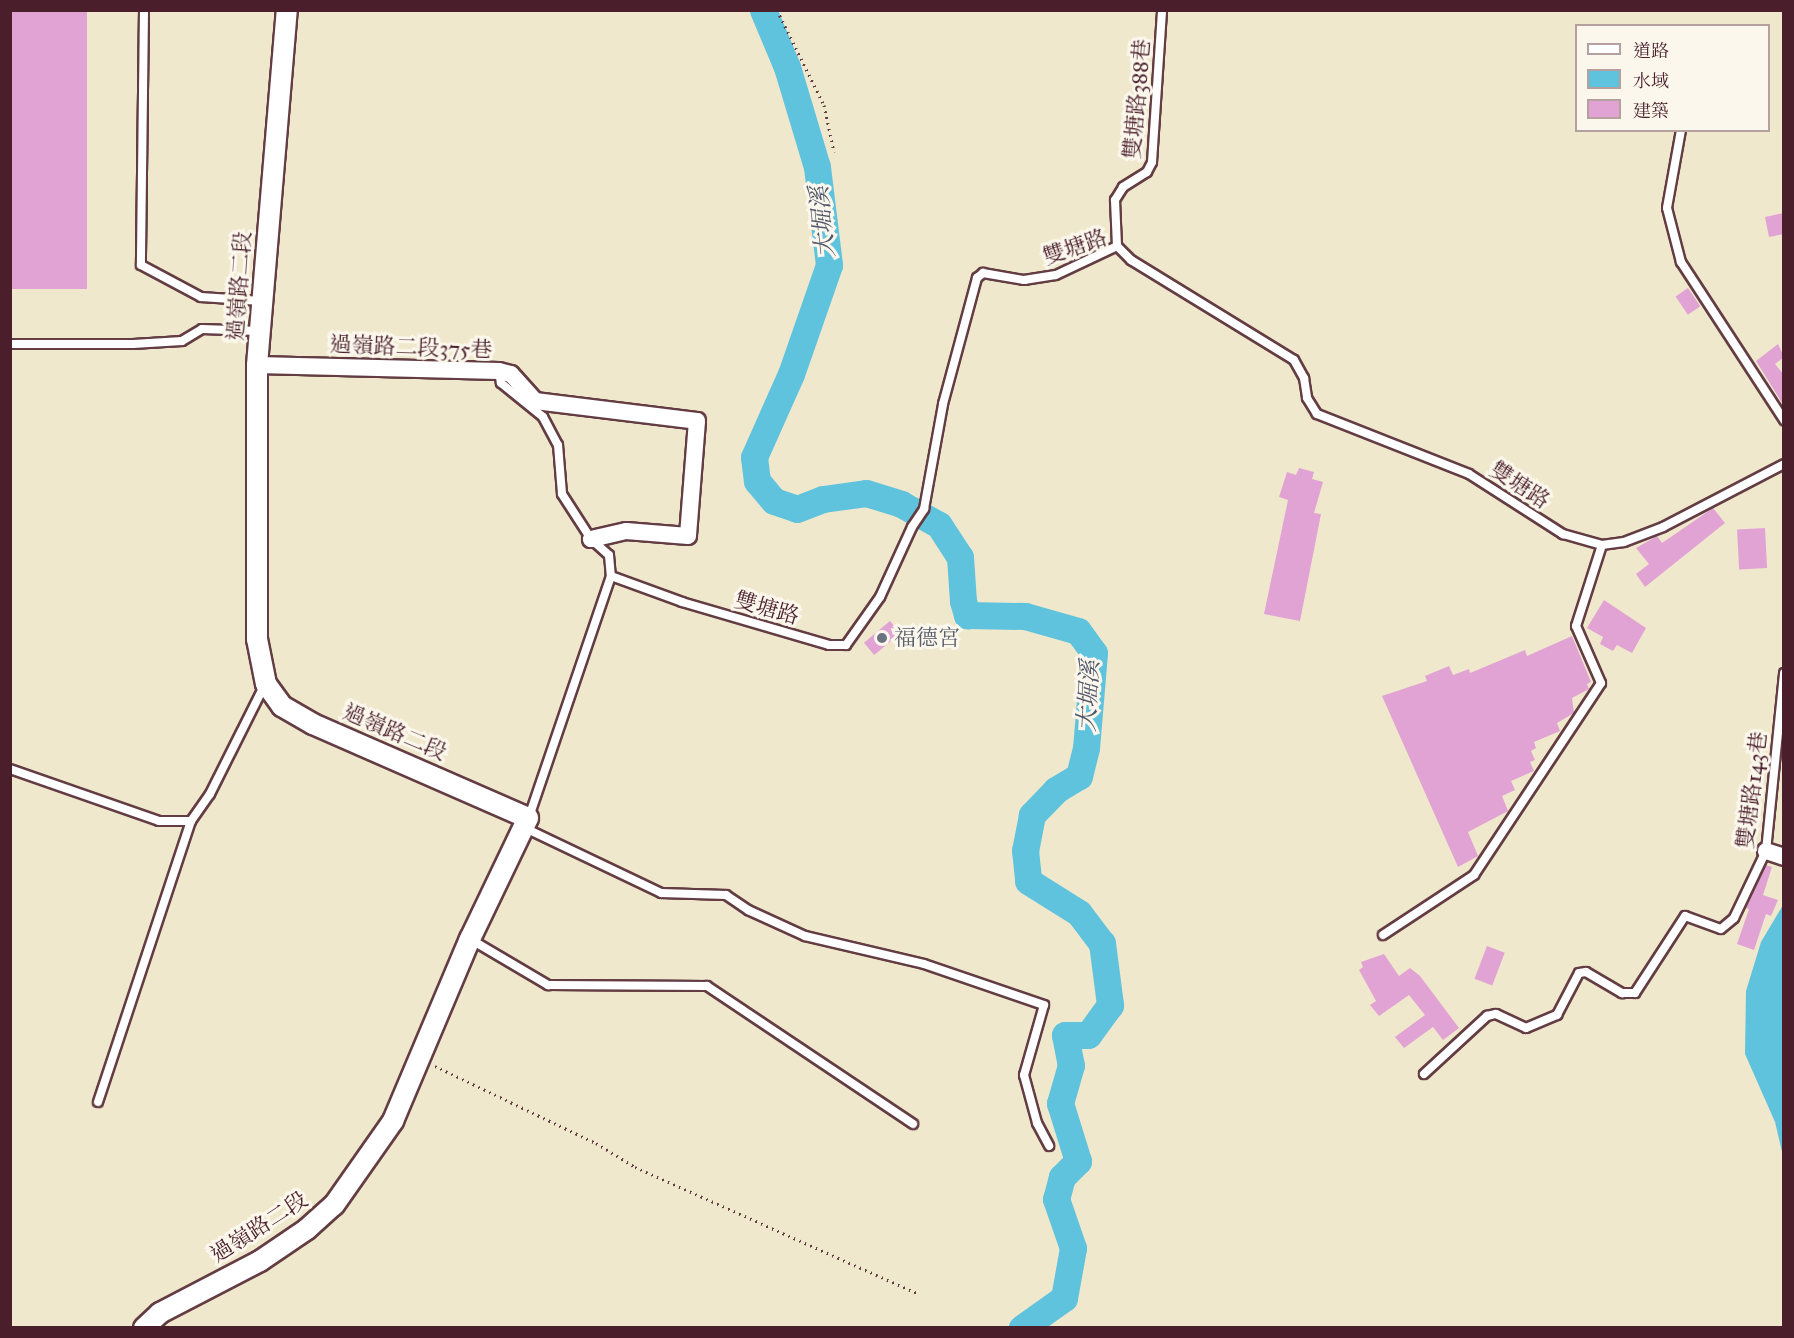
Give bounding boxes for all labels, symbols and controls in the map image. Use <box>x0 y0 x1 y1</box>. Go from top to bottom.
legend <box>1575 24 1770 132</box>
street label: 雙塘路388巷 <box>1119 38 1155 160</box>
text: 道路 <box>1633 40 1669 62</box>
text: 水域 <box>1633 70 1669 92</box>
text: 建築 <box>1633 100 1669 122</box>
water label: 大堀溪 <box>805 185 841 259</box>
street label: 雙塘路 <box>1040 224 1110 270</box>
street label: 過嶺路二段 <box>222 230 256 342</box>
street label: 過嶺路二段375巷 <box>329 331 493 363</box>
street label: 雙塘路 <box>1485 456 1555 514</box>
street label: 雙塘路 <box>732 586 802 630</box>
place label: 福德宮 <box>894 625 960 651</box>
marker: 福德宮 <box>875 631 889 645</box>
water label: 大堀溪 <box>1073 659 1105 733</box>
street label: 過嶺路二段 <box>339 698 451 766</box>
street label: 雙塘路143巷 <box>1732 730 1772 850</box>
street label: 過嶺路二段 <box>206 1186 312 1268</box>

